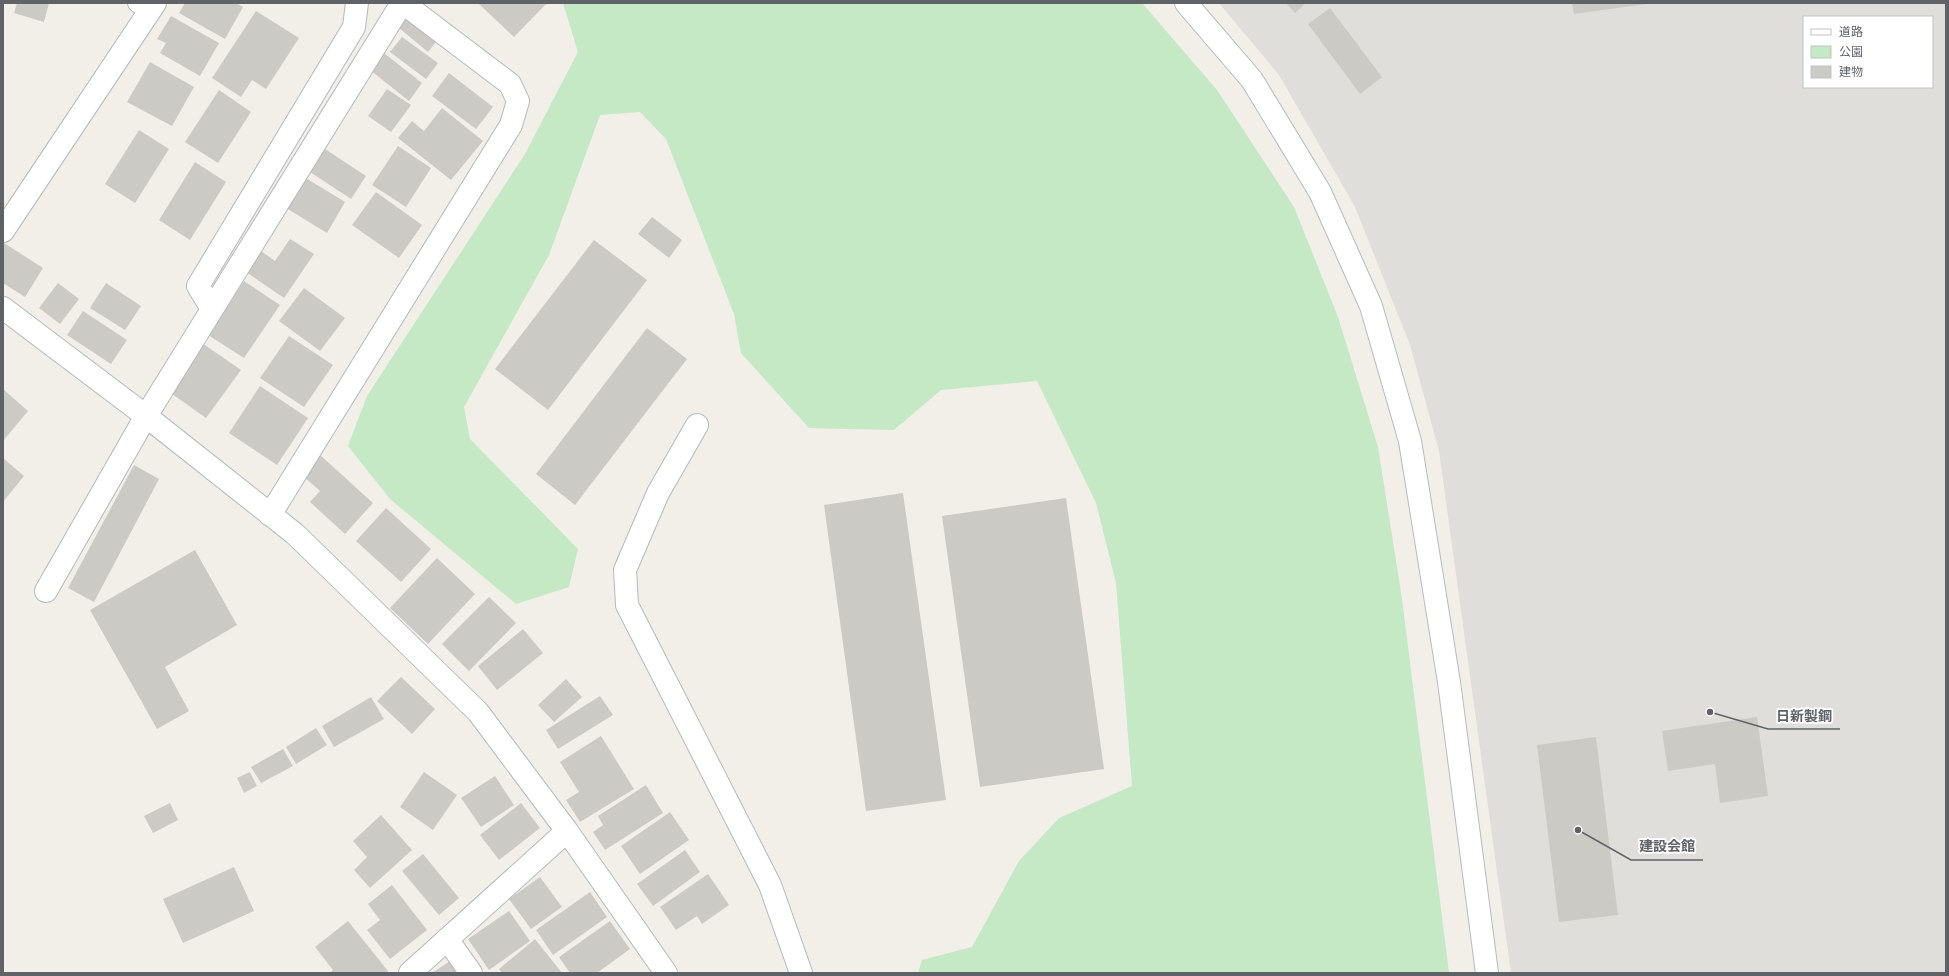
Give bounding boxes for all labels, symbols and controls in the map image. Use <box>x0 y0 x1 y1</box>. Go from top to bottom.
legend <box>1803 16 1933 88</box>
text: 道路 <box>1839 24 1863 39</box>
text: 公園 <box>1839 44 1863 59</box>
text: 建物 <box>1839 64 1863 79</box>
callout: 日新製鋼 <box>1768 703 1840 729</box>
text: 日新製鋼 <box>1776 707 1832 725</box>
callout: 建設会館 <box>1631 834 1703 860</box>
text: 建設会館 <box>1639 837 1695 855</box>

